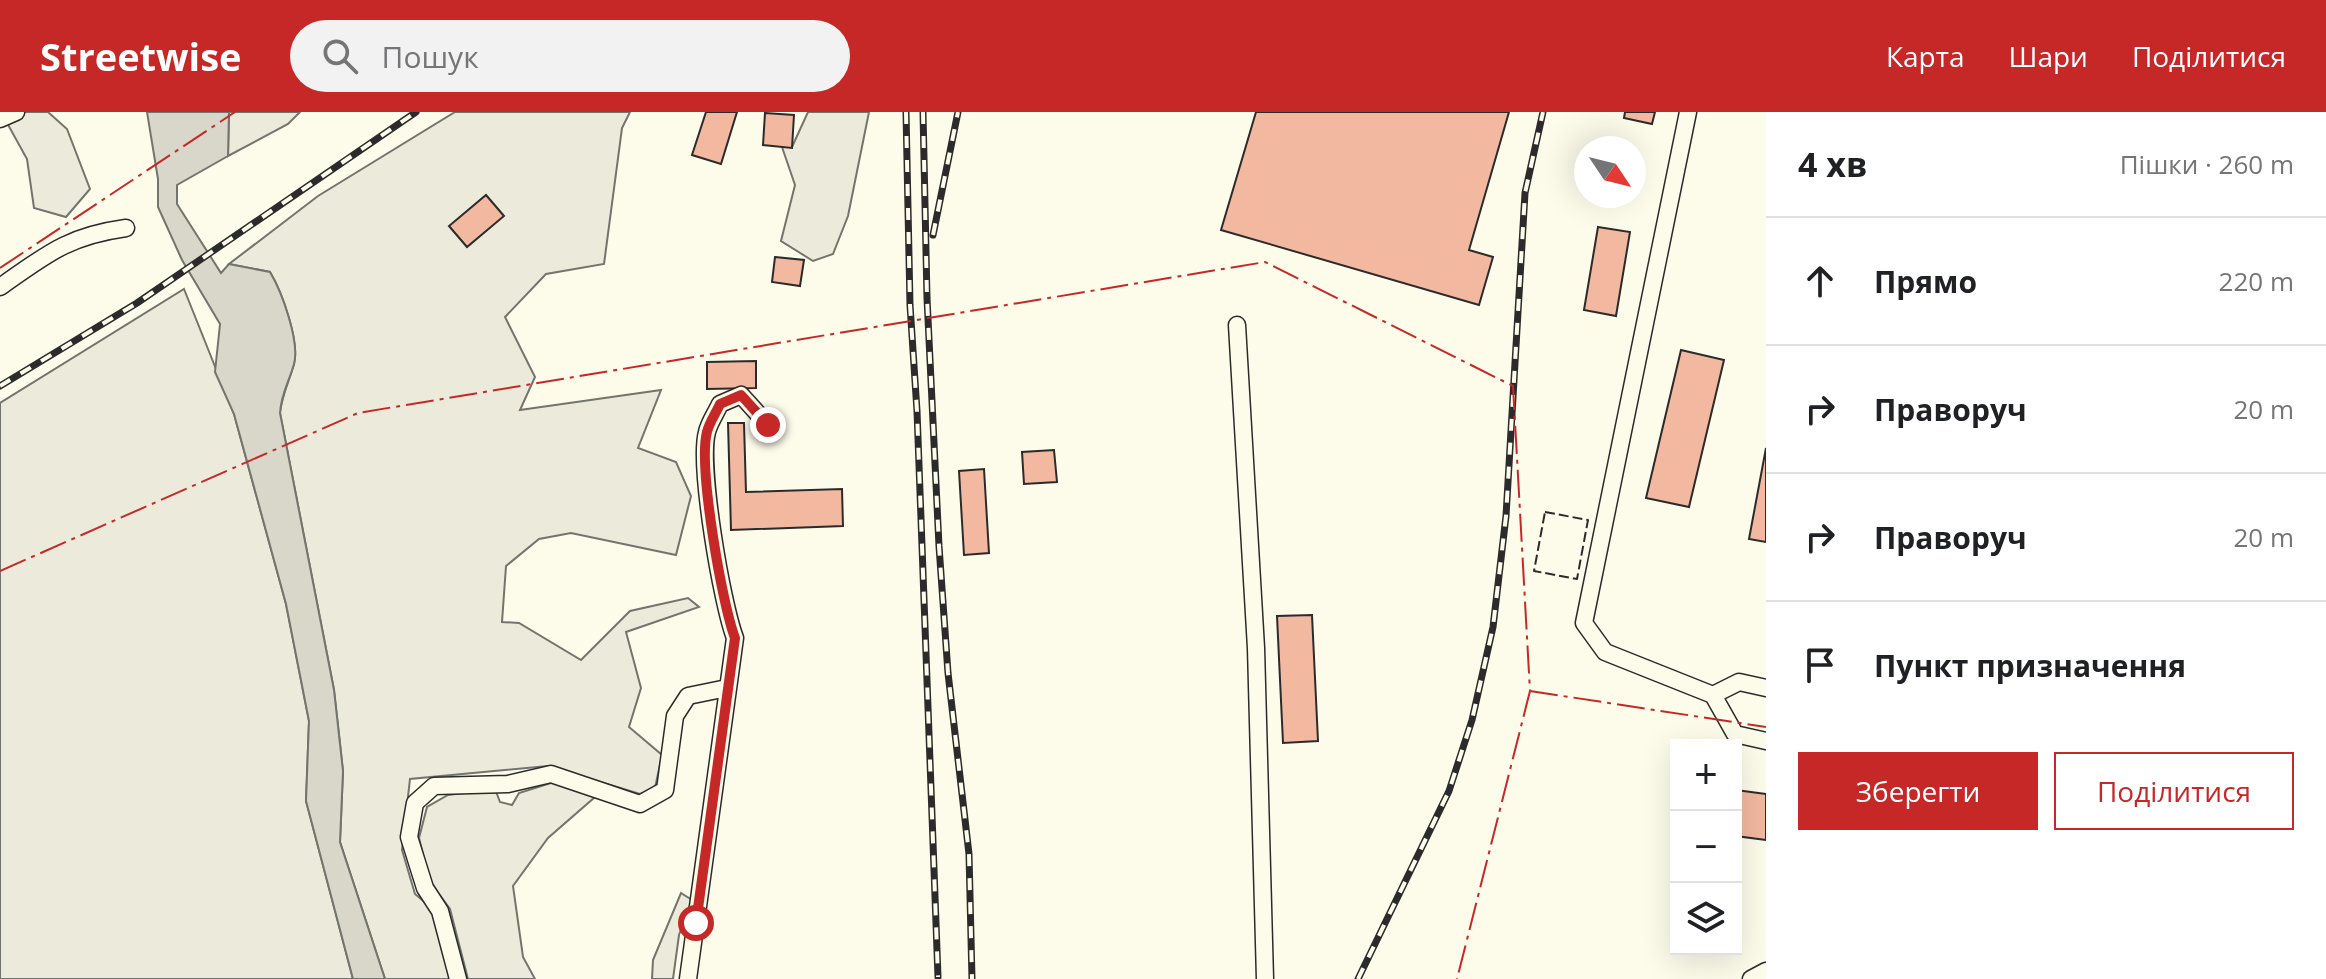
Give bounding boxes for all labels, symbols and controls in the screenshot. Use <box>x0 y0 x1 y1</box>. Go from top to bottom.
search box <box>290 20 850 92</box>
text: Streetwise <box>40 30 242 82</box>
icon: search <box>318 34 362 78</box>
text: Пошук <box>382 36 479 77</box>
text: Карта <box>1886 37 1965 75</box>
text: Шари <box>2009 37 2088 75</box>
text: Поділитися <box>2132 37 2286 75</box>
north arrow <box>1574 136 1646 208</box>
text: 4 хв <box>1798 141 1867 187</box>
text: Пішки · 260 m <box>2120 146 2294 182</box>
icon: ahead <box>1798 259 1842 303</box>
text: Прямо <box>1874 261 1977 302</box>
text: 220 m <box>2219 263 2294 299</box>
icon: right <box>1798 387 1842 431</box>
text: Праворуч <box>1874 389 2027 430</box>
text: 20 m <box>2233 391 2294 427</box>
route end <box>750 407 786 443</box>
icon: right <box>1798 515 1842 559</box>
text: Праворуч <box>1874 517 2027 558</box>
text: 20 m <box>2233 519 2294 555</box>
icon: arrive <box>1798 643 1842 687</box>
text: Пункт призначення <box>1874 645 2186 686</box>
map controls <box>1670 739 1742 955</box>
button: + <box>1670 739 1742 811</box>
button: Зберегти <box>1798 752 2038 830</box>
button: Поділитися <box>2054 752 2294 830</box>
button: − <box>1670 811 1742 883</box>
button: layers <box>1670 883 1742 955</box>
route start <box>678 905 714 941</box>

